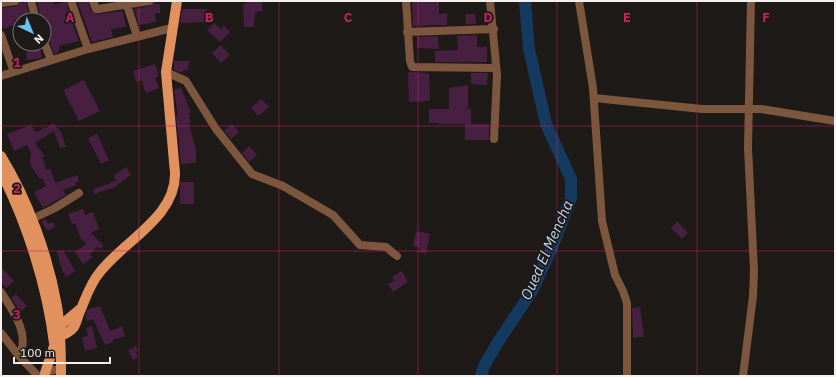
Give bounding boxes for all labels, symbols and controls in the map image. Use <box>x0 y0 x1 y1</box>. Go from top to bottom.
text: A <box>66 9 75 26</box>
text: B <box>205 9 214 26</box>
text: C <box>344 9 353 26</box>
text: D <box>483 9 493 26</box>
text: E <box>623 9 631 26</box>
text: F <box>762 9 770 26</box>
north arrow <box>12 12 52 52</box>
text: N <box>31 31 47 47</box>
text: 1 <box>13 54 21 71</box>
text: 2 <box>13 180 21 197</box>
water label: Oued El Mencha <box>516 197 577 303</box>
text: 3 <box>13 306 21 323</box>
scale bar <box>14 339 110 365</box>
text: 100 m <box>20 345 55 360</box>

